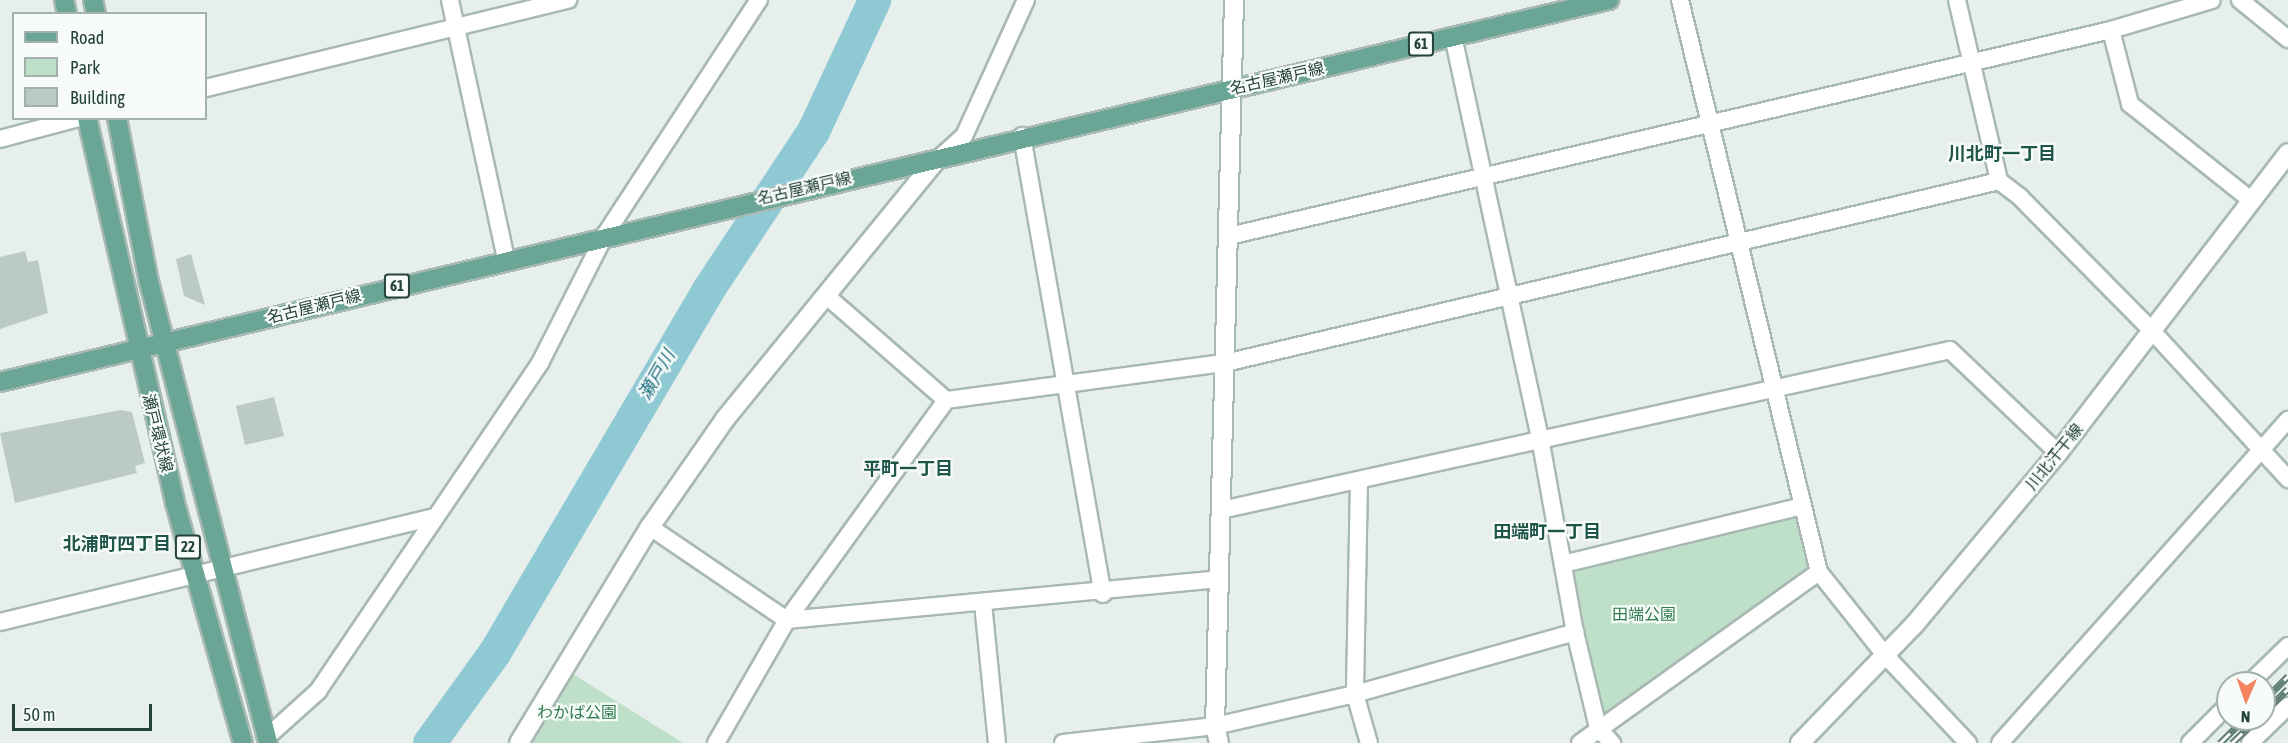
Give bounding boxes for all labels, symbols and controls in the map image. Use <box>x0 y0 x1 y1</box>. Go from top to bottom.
legend <box>12 12 207 120</box>
text: Road <box>70 27 104 48</box>
road number: 61 <box>1408 32 1434 56</box>
text: Park <box>70 57 100 78</box>
street label: 名古屋瀬戸線 <box>1228 58 1326 98</box>
text: Building <box>70 87 125 108</box>
district label: 川北町一丁目 <box>1948 143 2056 165</box>
street label: 名古屋瀬戸線 <box>755 168 853 208</box>
road number: 61 <box>384 274 410 298</box>
street label: 名古屋瀬戸線 <box>265 285 363 327</box>
water label: 瀬戸川 <box>634 346 680 404</box>
street label: 瀬戸環状線 <box>139 392 177 474</box>
street label: 川北汗干線 <box>2021 420 2087 494</box>
district label: 平町一丁目 <box>863 458 953 480</box>
district label: 田端町一丁目 <box>1493 521 1601 543</box>
district label: 北浦町四丁目 <box>63 533 171 555</box>
road number: 22 <box>174 535 201 559</box>
park label: 田端公園 <box>1612 604 1676 624</box>
north arrow <box>2216 671 2276 731</box>
scale bar <box>15 692 154 730</box>
park label: わかば公園 <box>537 702 617 722</box>
text: 50 m <box>23 704 55 725</box>
text: N <box>2240 708 2250 726</box>

